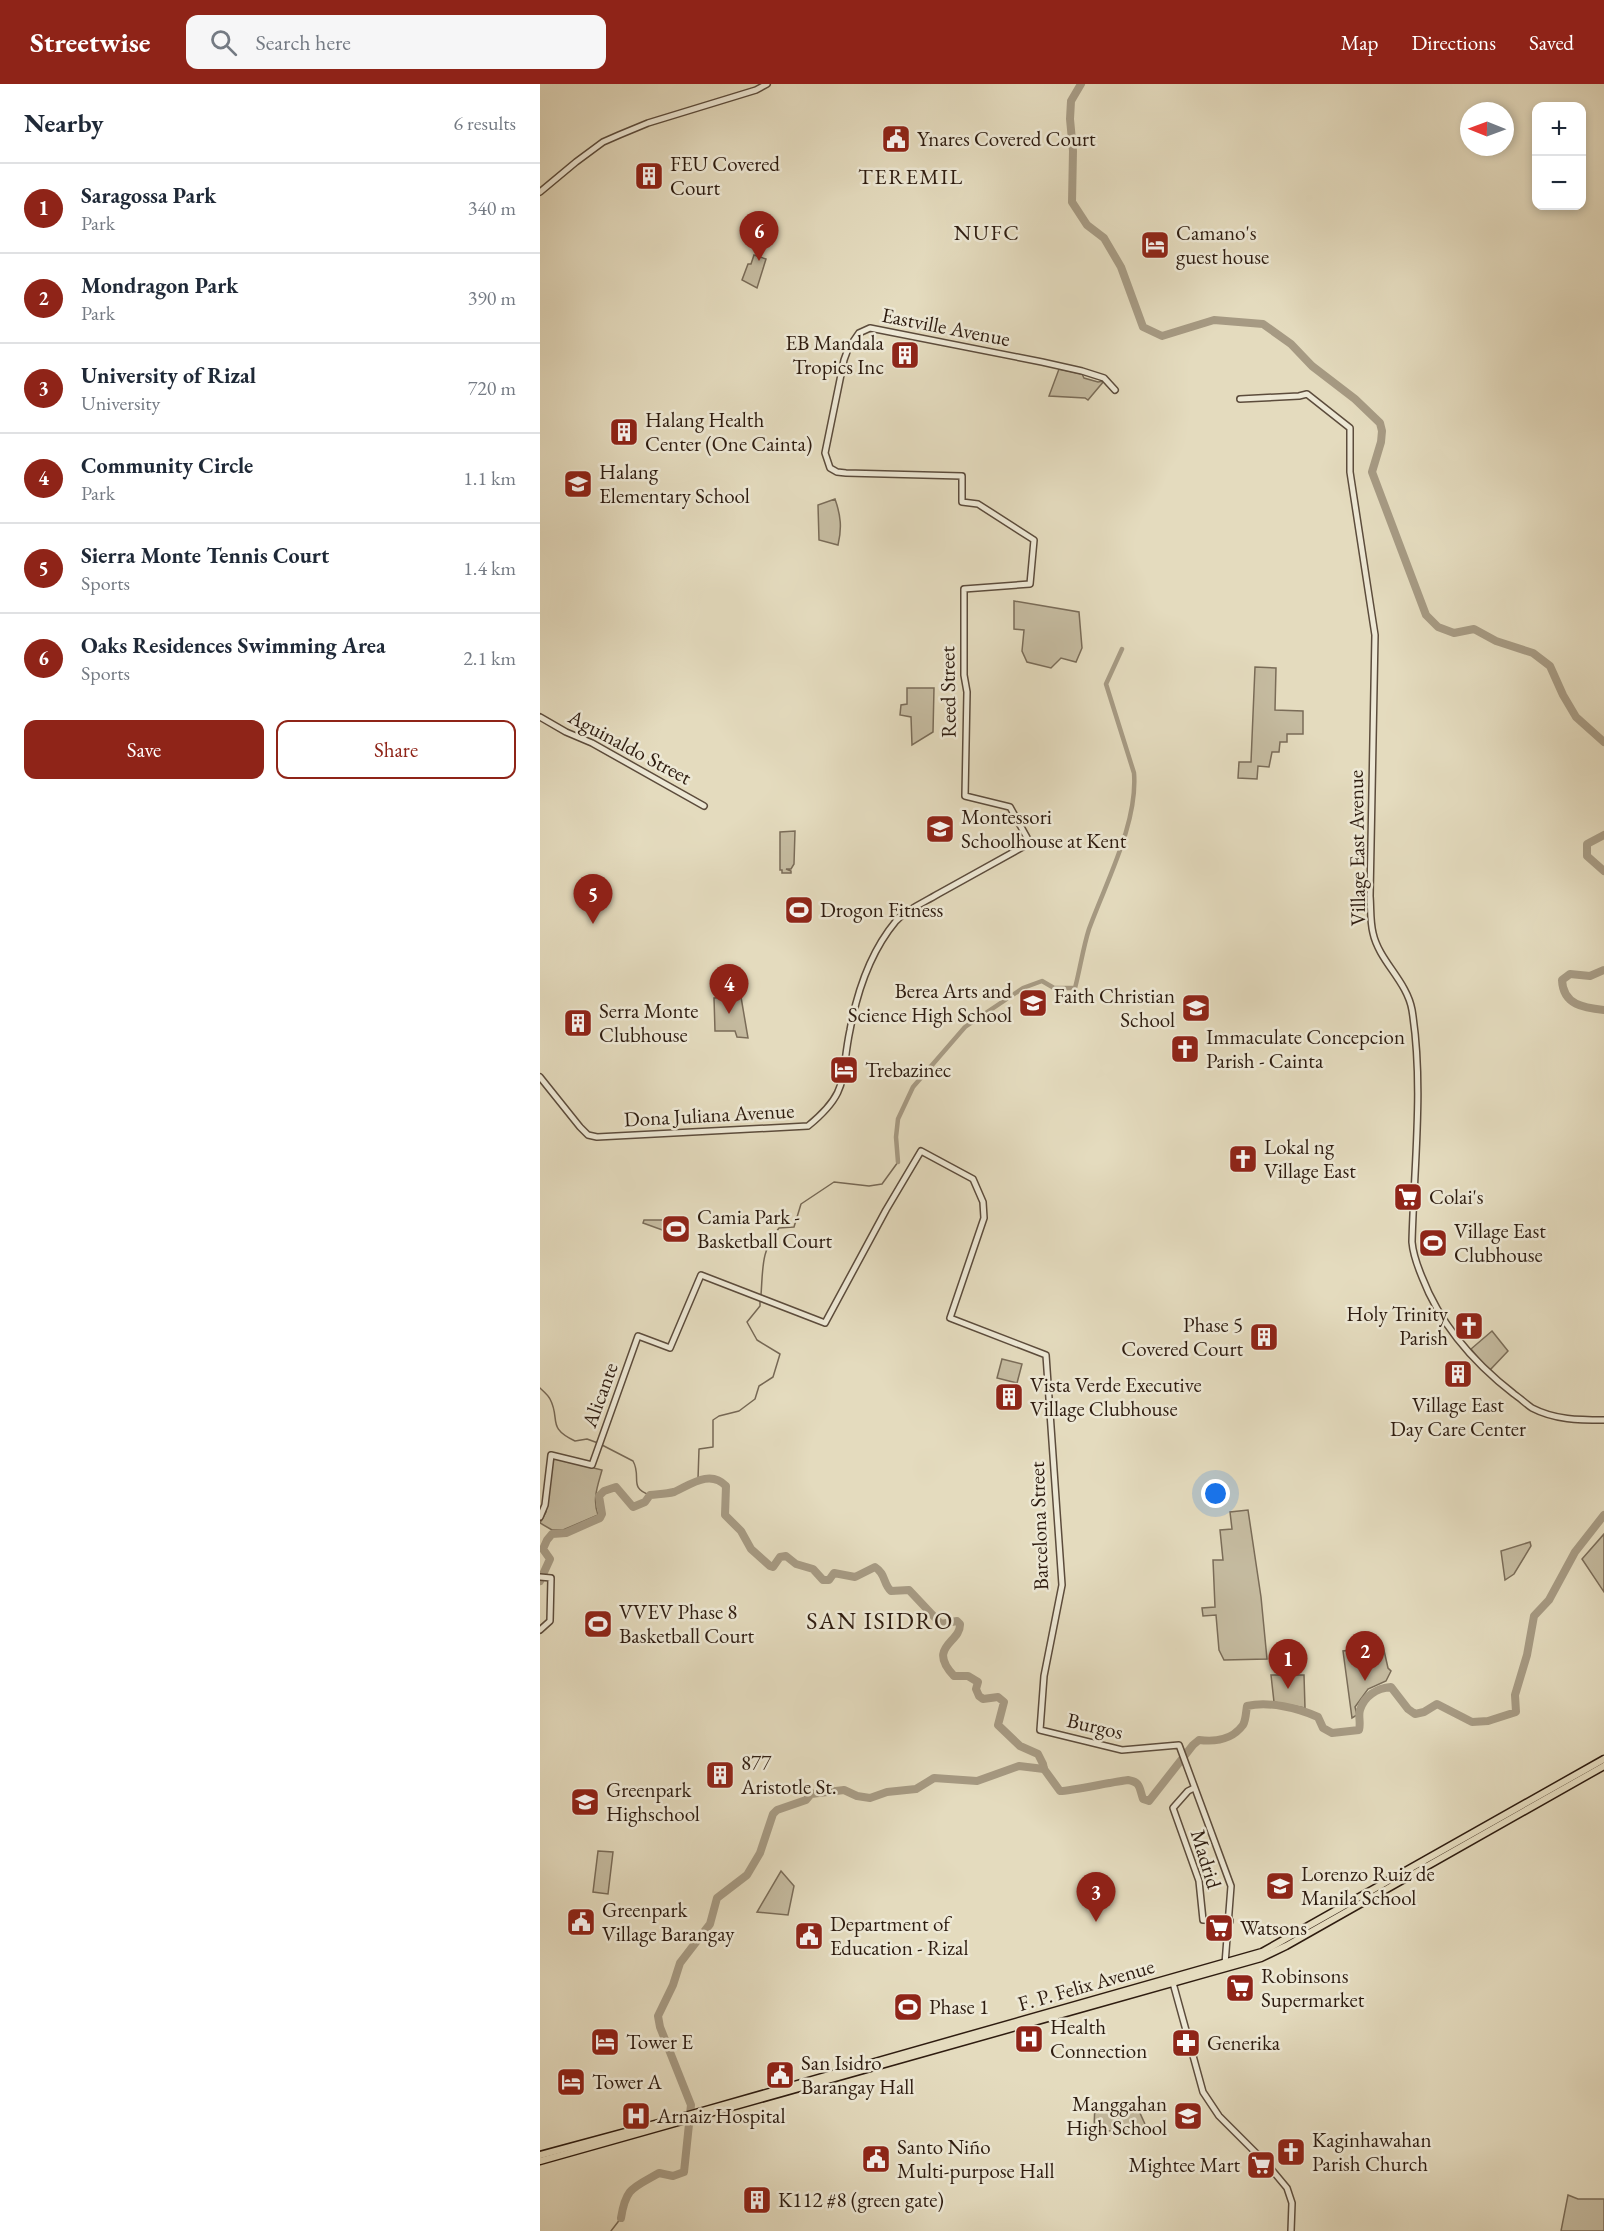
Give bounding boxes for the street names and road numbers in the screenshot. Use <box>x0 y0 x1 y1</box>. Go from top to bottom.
street label: Eastville Avenue <box>880 301 1013 352</box>
street label: Reed Street <box>933 645 962 738</box>
street label: Aguinaldo Street <box>563 702 697 791</box>
street label: Village East Avenue <box>1342 770 1371 926</box>
street label: Dona Juliana Avenue <box>623 1097 795 1132</box>
street label: Alicante <box>575 1359 624 1432</box>
street label: Barcelona Street <box>1023 1461 1054 1591</box>
street label: Burgos <box>1064 1706 1126 1745</box>
street label: Madrid <box>1185 1826 1228 1892</box>
street label: F. P. Felix Avenue <box>1014 1952 1157 2017</box>

